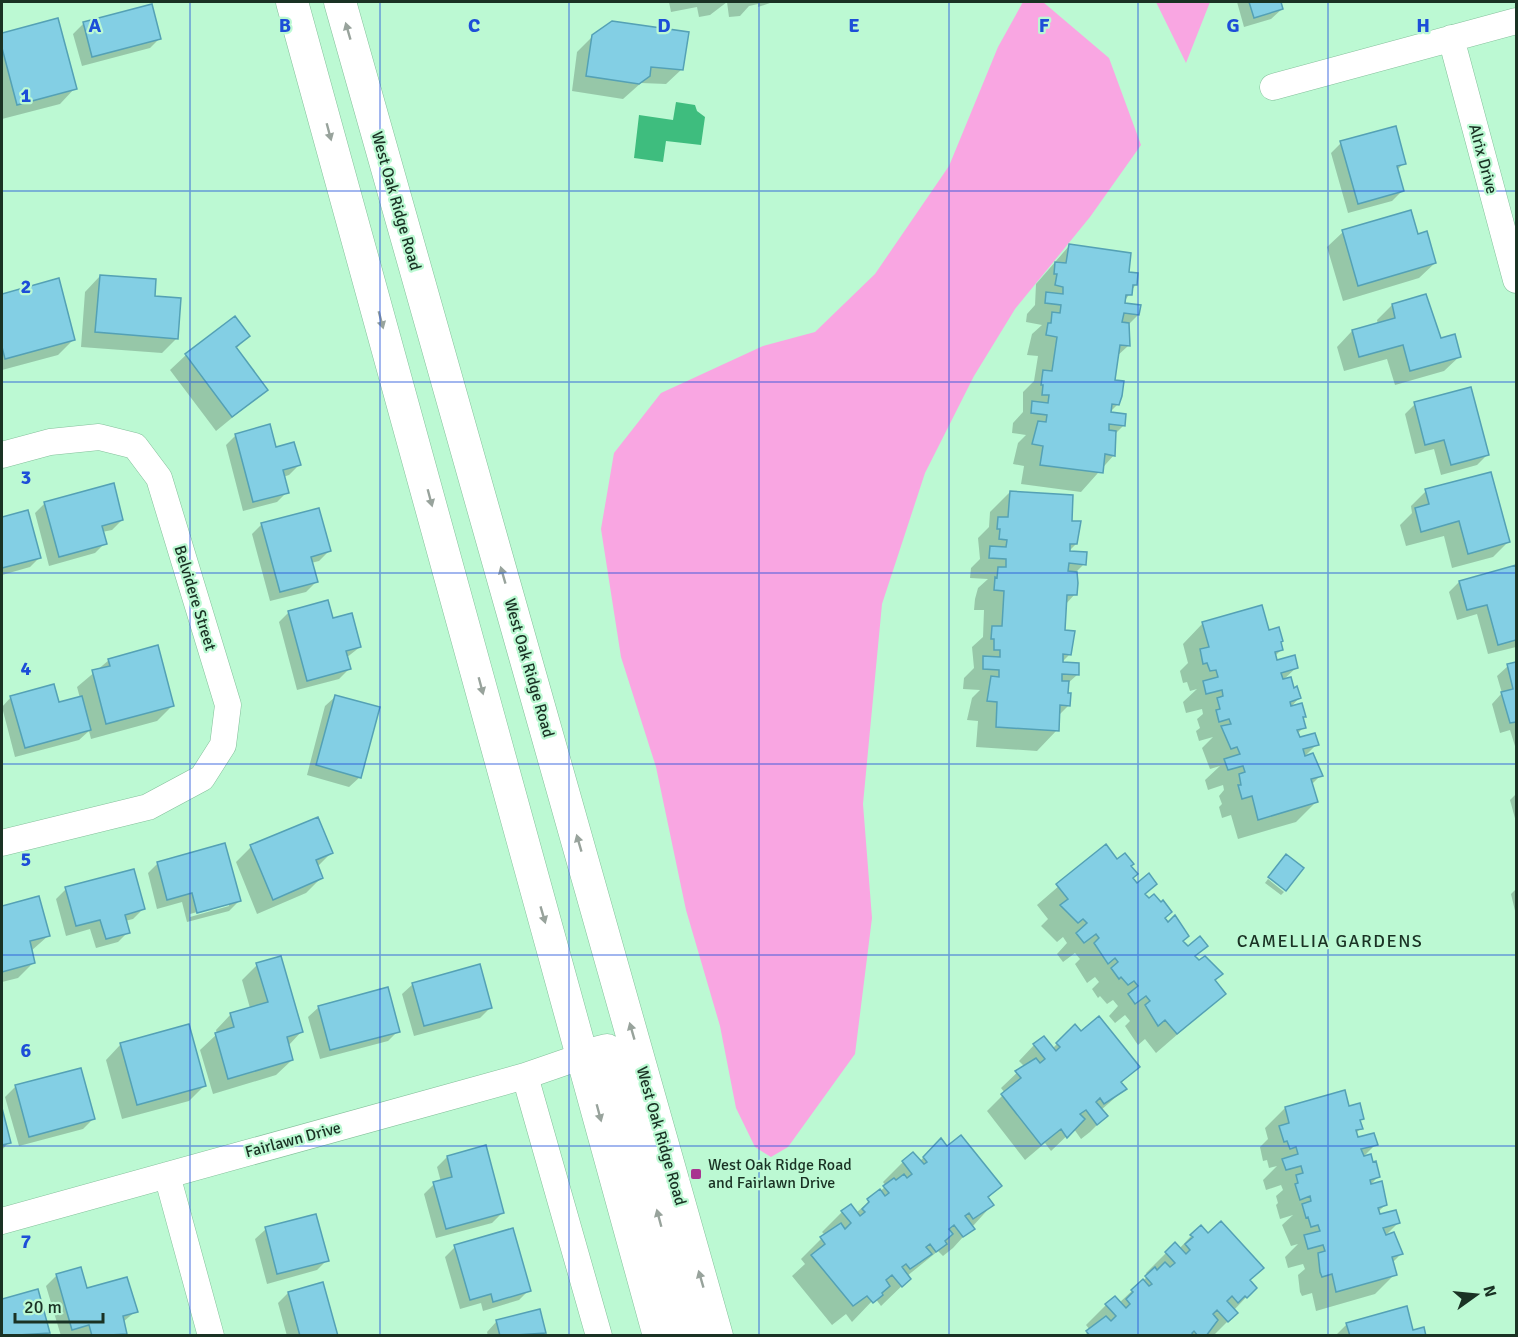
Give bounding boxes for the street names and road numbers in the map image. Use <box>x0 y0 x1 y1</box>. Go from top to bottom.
street label: Alrix Drive <box>1464 122 1502 196</box>
street label: West Oak Ridge Road <box>367 129 425 273</box>
street label: Belvidere Street <box>170 543 221 653</box>
street label: West Oak Ridge Road <box>500 596 558 740</box>
street label: West Oak Ridge Road <box>632 1064 690 1208</box>
street label: Fairlawn Drive <box>243 1118 343 1162</box>

